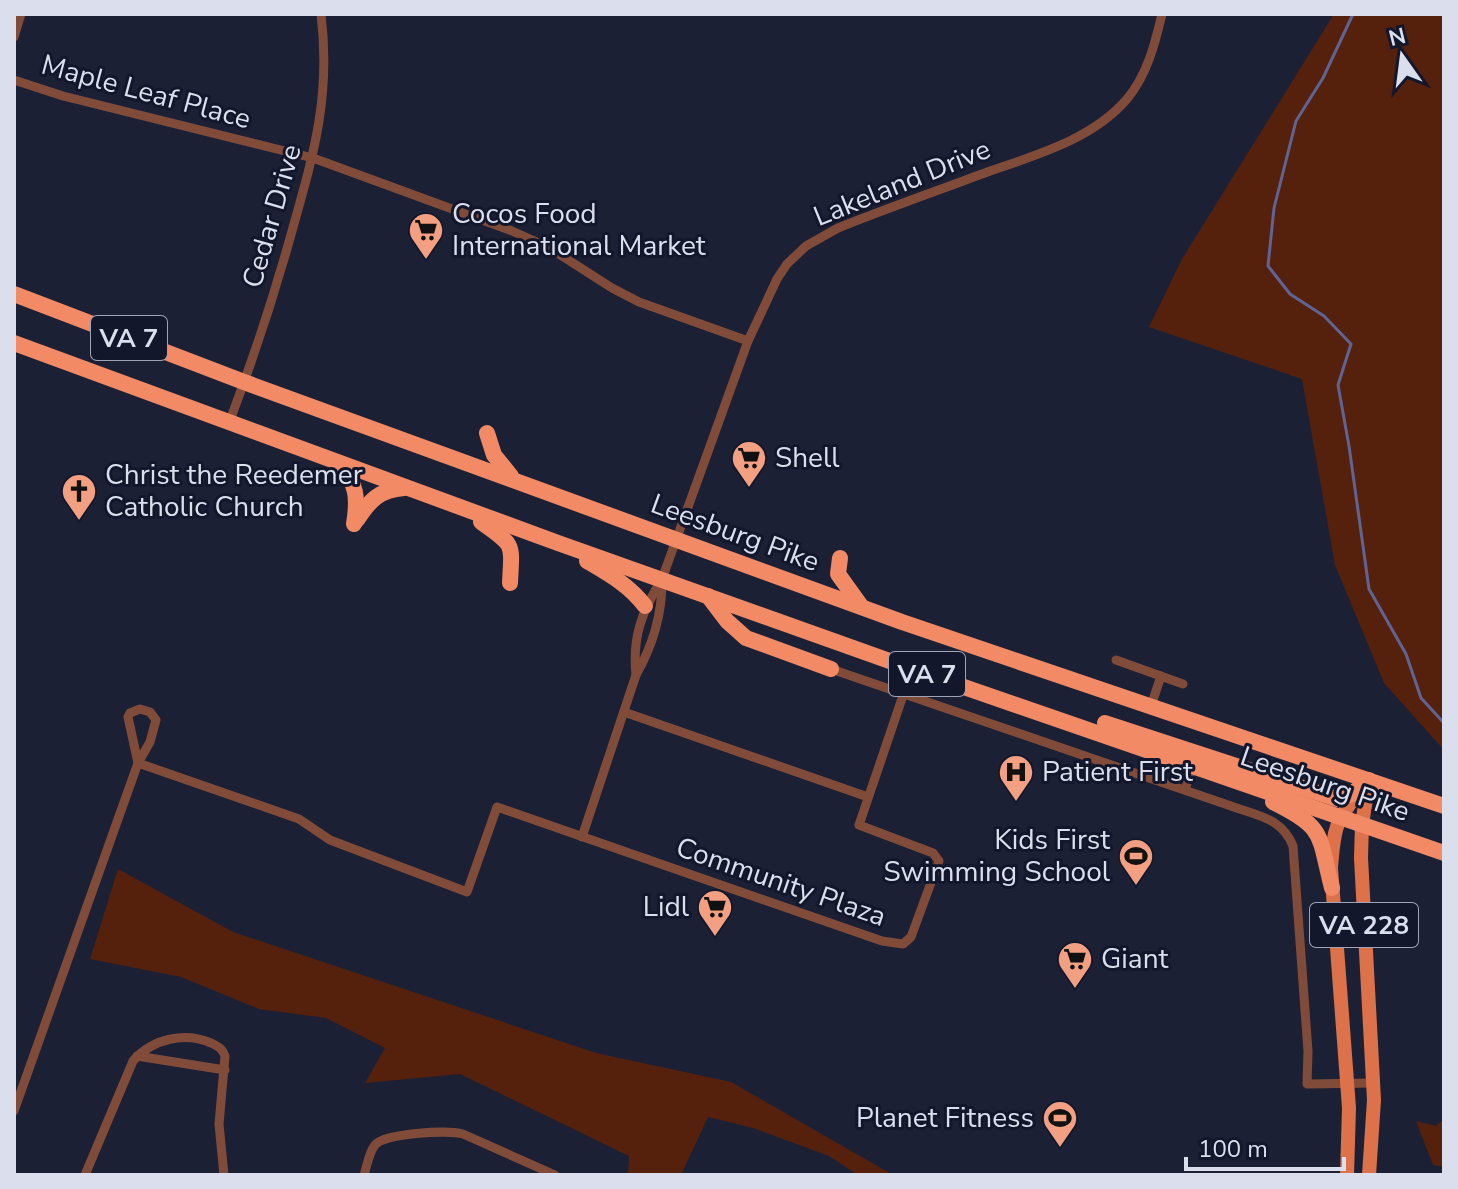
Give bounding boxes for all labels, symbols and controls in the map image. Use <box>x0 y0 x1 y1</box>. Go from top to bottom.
north arrow <box>1362 16 1442 96</box>
text: N <box>1386 21 1409 54</box>
street label: Maple Leaf Place <box>37 46 255 138</box>
street label: Lakeland Drive <box>808 130 996 236</box>
street label: Cedar Drive <box>233 140 311 292</box>
place label: Cocos Food International Market <box>452 195 706 265</box>
supermarket icon: Cocos Food International Market <box>407 211 445 261</box>
road number: VA 7 <box>91 316 167 360</box>
supermarket icon: Shell <box>730 439 768 489</box>
place label: Shell <box>775 439 840 477</box>
place label: Christ the Reedemer Catholic Church <box>105 456 363 526</box>
church icon: Christ the Reedemer Catholic Church <box>60 472 98 522</box>
street label: Leesburg Pike <box>646 485 824 581</box>
road number: VA 7 <box>889 652 965 696</box>
street label: Leesburg Pike <box>1235 737 1415 831</box>
hospital icon: Patient First <box>997 753 1035 803</box>
place label: Patient First <box>1042 753 1193 791</box>
place label: Kids First Swimming School <box>883 821 1111 891</box>
street label: Community Plaza <box>671 828 891 936</box>
sports icon: Kids First Swimming School <box>1117 837 1155 887</box>
place label: Lidl <box>643 888 690 926</box>
supermarket icon: Lidl <box>696 888 734 938</box>
road number: VA 228 <box>1310 903 1418 947</box>
supermarket icon: Giant <box>1056 940 1094 990</box>
place label: Giant <box>1101 940 1169 978</box>
place label: Planet Fitness <box>856 1099 1034 1137</box>
sports icon: Planet Fitness <box>1041 1099 1079 1149</box>
scale bar <box>1186 1121 1344 1171</box>
text: 100 m <box>1198 1133 1268 1165</box>

